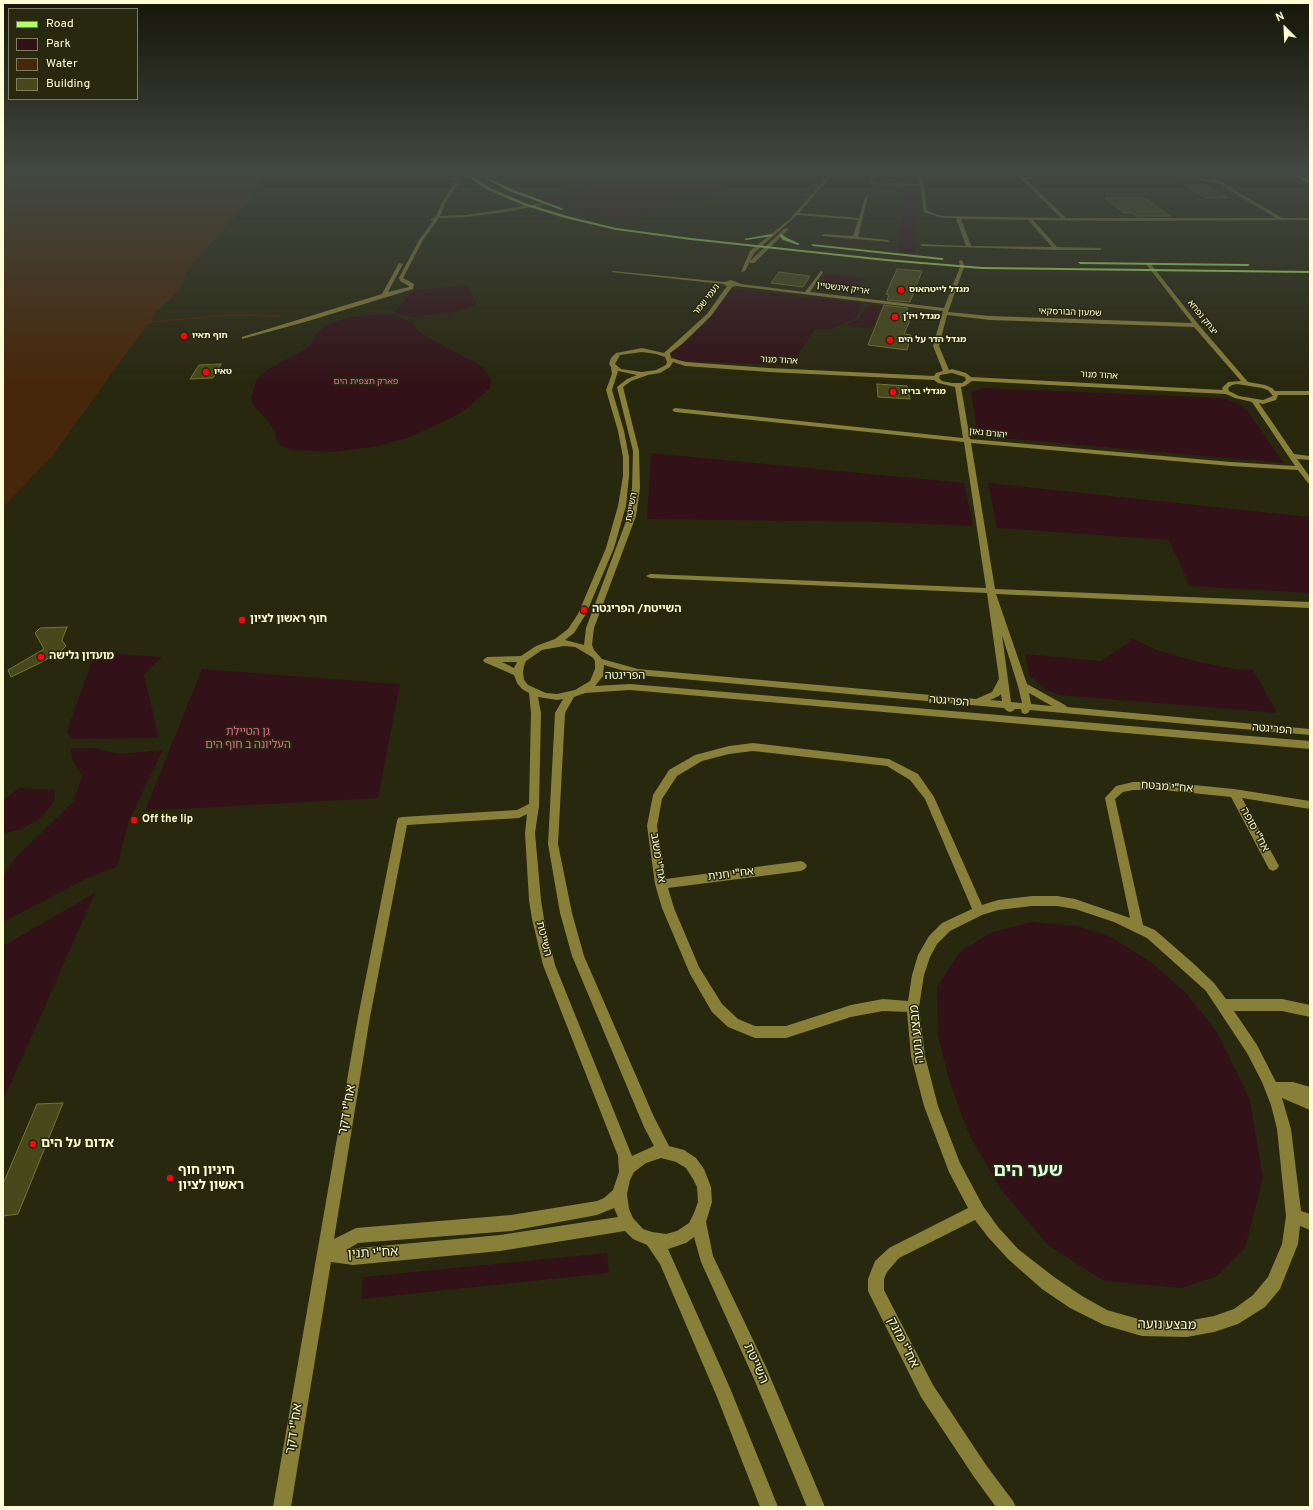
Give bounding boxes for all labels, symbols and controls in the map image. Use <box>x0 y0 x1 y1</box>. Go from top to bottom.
legend <box>8 8 138 100</box>
north arrow <box>1265 8 1305 48</box>
text: N <box>1274 9 1287 25</box>
text: Road <box>46 16 74 32</box>
text: Park <box>46 36 71 52</box>
text: Water <box>46 56 78 72</box>
text: Building <box>46 76 90 92</box>
street label: אריק אינשטיין <box>816 280 870 298</box>
street label: נעמי שמר <box>691 282 723 318</box>
marker: מגדל לייטהאוס <box>896 285 906 295</box>
place label: מגדל לייטהאוס <box>909 285 969 295</box>
street label: יצחק נפחא <box>1185 298 1219 338</box>
street label: שמעון הבורסקאי <box>1038 306 1102 320</box>
marker: מגדל ויז'ן <box>890 312 900 322</box>
place label: מגדל ויז'ן <box>903 312 940 322</box>
marker: חוף תאיו <box>179 331 189 341</box>
place label: חוף תאיו <box>192 331 228 341</box>
marker: מגדל הדר על הים <box>885 335 895 345</box>
place label: מגדל הדר על הים <box>898 335 966 345</box>
street label: אהוד מנור <box>760 355 798 367</box>
marker: טאיו <box>201 367 211 377</box>
place label: טאיו <box>214 367 232 377</box>
street label: אהוד מנור <box>1080 370 1118 382</box>
park label: פארק תצפית הים <box>334 377 398 387</box>
marker: מגדלי בריזו <box>888 387 898 397</box>
place label: מגדלי בריזו <box>901 387 946 397</box>
street label: יהורם גאון <box>968 427 1008 441</box>
street label: השייטת <box>624 492 640 522</box>
place label: השייטת/ הפריגטה <box>592 603 681 617</box>
marker: השייטת/ הפריגטה <box>579 605 589 615</box>
place label: חוף ראשון לציון <box>250 613 327 627</box>
marker: חוף ראשון לציון <box>237 615 247 625</box>
place label: מועדון גלישה <box>49 650 114 664</box>
marker: מועדון גלישה <box>36 652 46 662</box>
street label: הפריגטה <box>605 670 645 684</box>
street label: הפריגטה <box>928 694 970 710</box>
street label: הפריגטה <box>1251 722 1293 738</box>
park label: גן הטיילת העליונה ב חוף הים <box>205 726 291 752</box>
street label: אח"י מבטח <box>1140 780 1194 796</box>
street label: אח"י סופה <box>1237 806 1271 854</box>
place label: Off the lip <box>142 813 193 827</box>
marker: Off the lip <box>129 815 139 825</box>
street label: אח"י משגב <box>647 832 667 884</box>
street label: אח"י חנית <box>707 866 755 884</box>
street label: השייטת <box>532 920 554 958</box>
street label: מבצע נועה <box>907 1004 929 1064</box>
street label: אח"י דקר <box>336 1084 360 1136</box>
place label: אדום על הים <box>41 1136 114 1152</box>
marker: אדום על הים <box>28 1139 38 1149</box>
district label: שער הים <box>993 1161 1063 1183</box>
place label: חיניון חוף ראשון לציון <box>178 1163 244 1194</box>
marker: חיניון חוף ראשון לציון <box>165 1173 175 1183</box>
street label: אח"י תנין <box>347 1245 399 1263</box>
street label: אח"י מזנק <box>883 1315 921 1371</box>
street label: מבצע נועה <box>1138 1318 1196 1334</box>
street label: השייטת <box>739 1341 771 1387</box>
street label: אח"י דקר <box>283 1403 307 1455</box>

